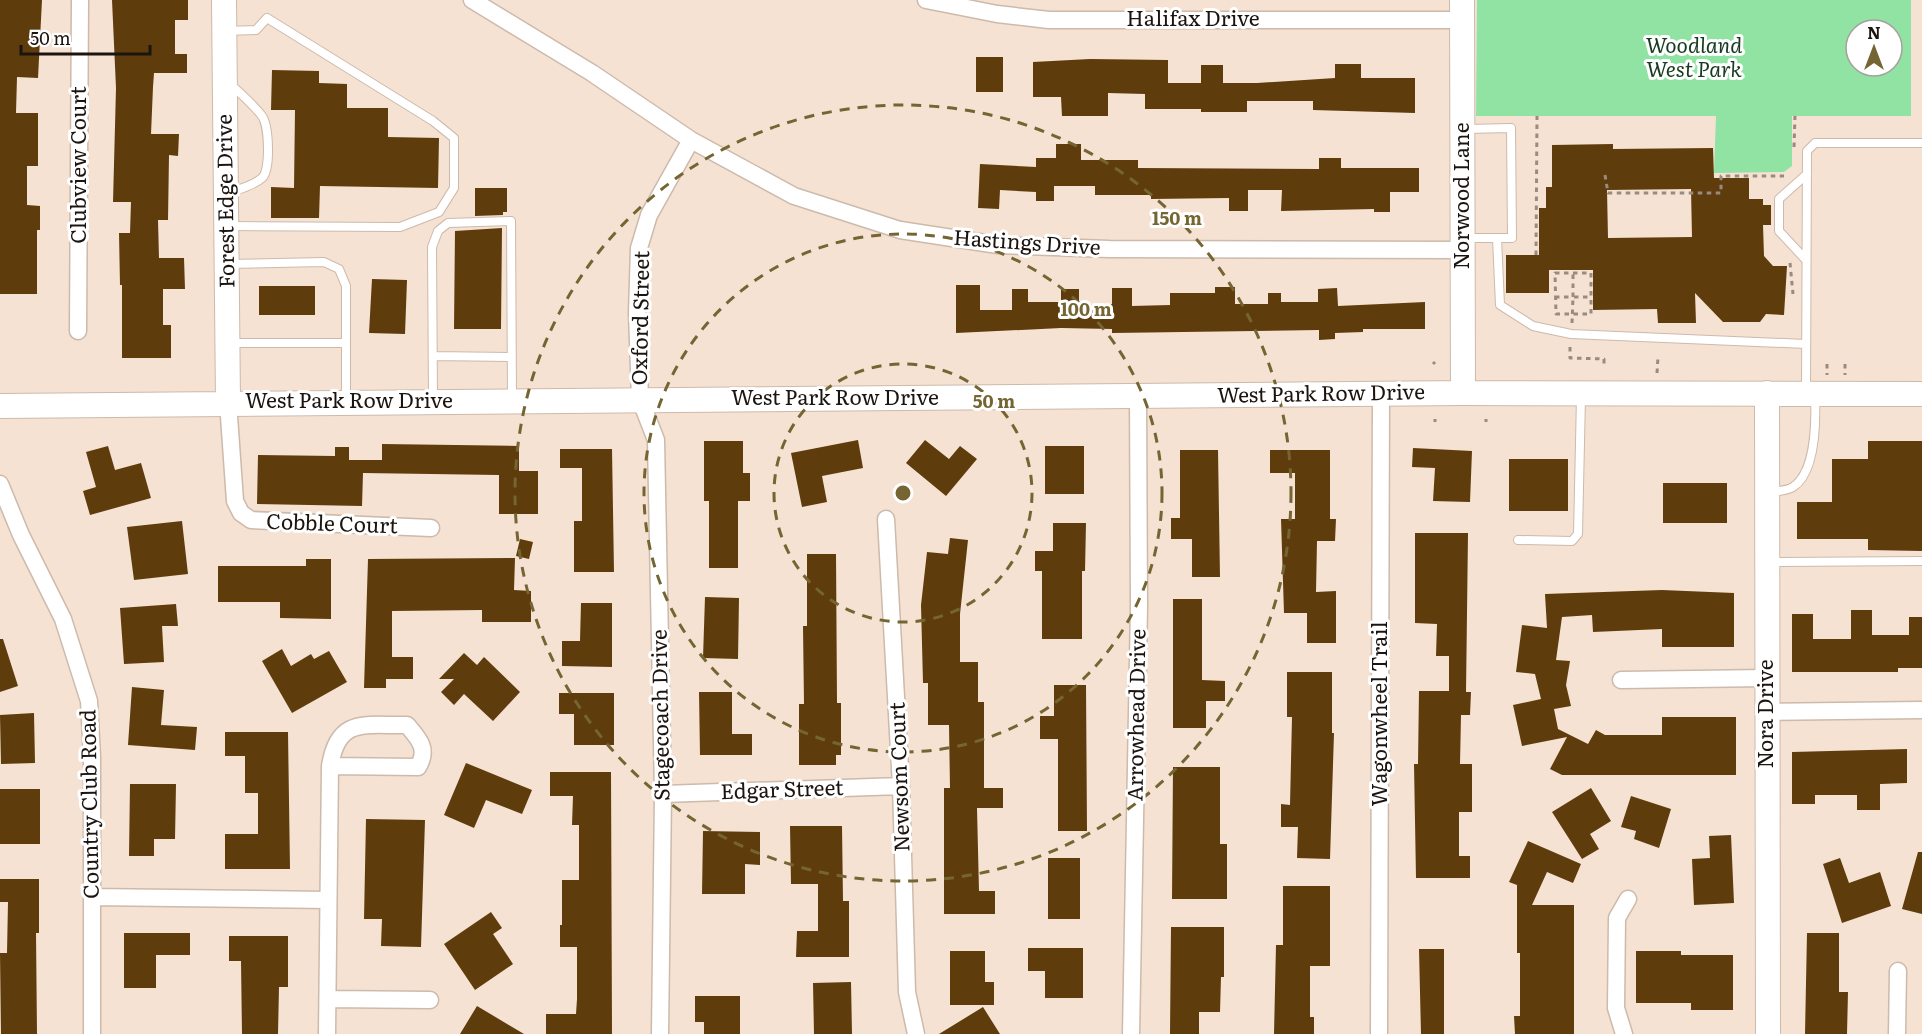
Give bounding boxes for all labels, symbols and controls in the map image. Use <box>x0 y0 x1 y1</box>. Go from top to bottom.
street label: Halifax Drive <box>1126 1 1260 32</box>
scale bar <box>21 18 150 56</box>
north arrow <box>1844 18 1904 78</box>
text: N <box>1867 20 1881 44</box>
text: 50 m <box>30 24 71 51</box>
park label: Woodland West Park <box>1646 28 1742 83</box>
street label: Clubview Court <box>61 86 92 244</box>
street label: Forest Edge Drive <box>206 114 241 288</box>
street label: Norwood Lane <box>1444 122 1475 270</box>
text: 150 m <box>1152 204 1202 231</box>
street label: Hastings Drive <box>952 220 1102 261</box>
street label: Oxford Street <box>622 250 655 386</box>
text: 100 m <box>1060 295 1112 322</box>
street label: West Park Row Drive <box>1217 374 1425 409</box>
street label: West Park Row Drive <box>731 380 939 411</box>
street label: West Park Row Drive <box>245 383 453 414</box>
text: 50 m <box>973 387 1015 414</box>
centre of rings <box>893 483 913 503</box>
street label: Cobble Court <box>266 504 399 539</box>
street label: Wagonwheel Trail <box>1362 622 1393 806</box>
street label: Arrowhead Drive <box>1117 628 1152 801</box>
street label: Stagecoach Drive <box>642 629 675 801</box>
street label: Nora Drive <box>1748 659 1779 769</box>
street label: Newsom Court <box>879 701 916 853</box>
street label: Country Club Road <box>70 709 105 899</box>
street label: Edgar Street <box>720 770 844 805</box>

